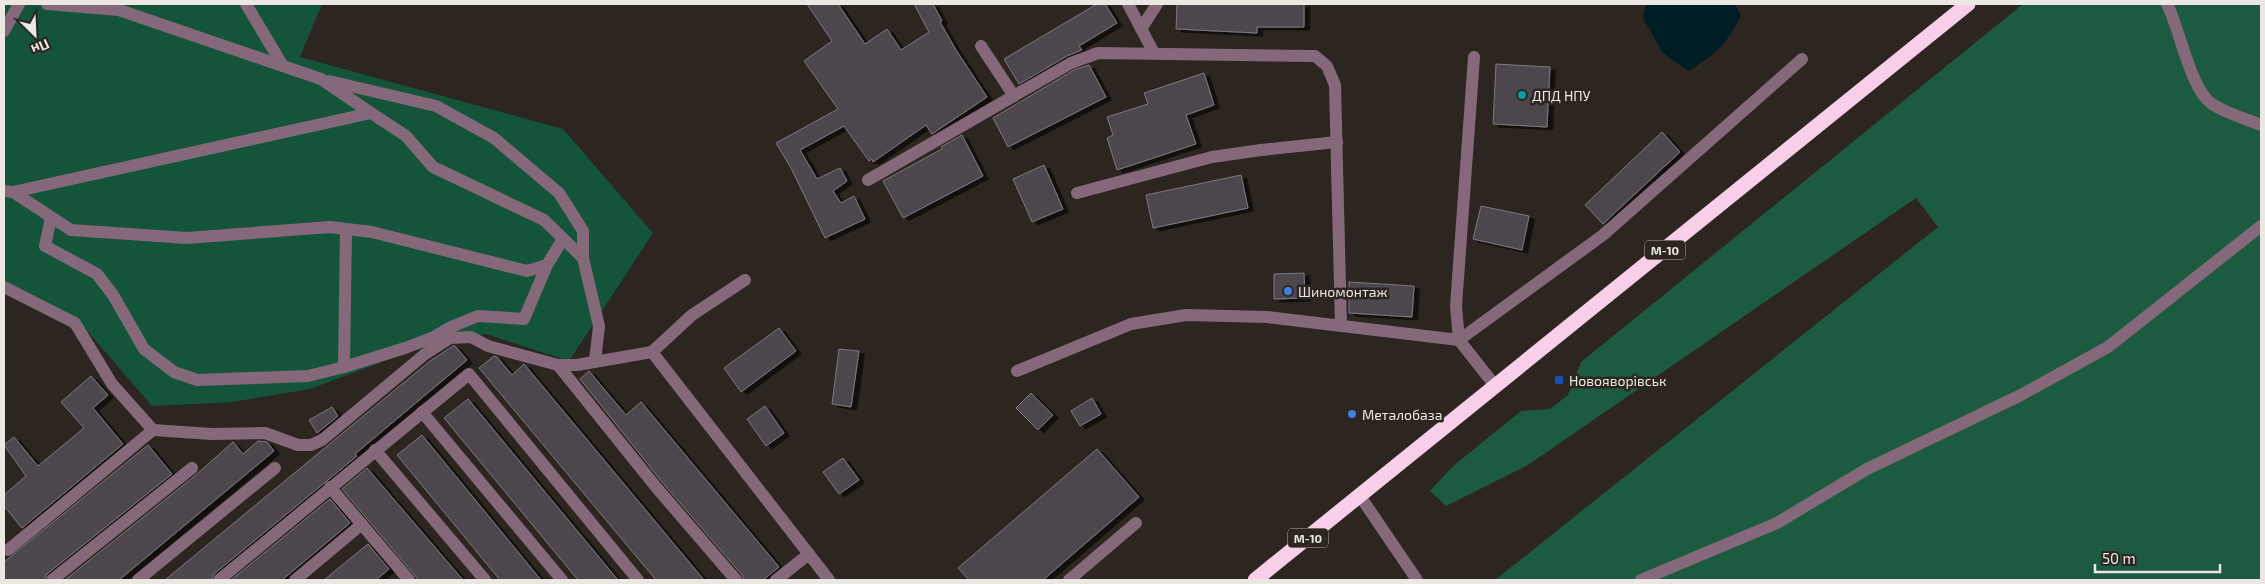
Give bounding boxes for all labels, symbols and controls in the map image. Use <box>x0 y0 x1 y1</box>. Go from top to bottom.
north arrow <box>10 10 60 60</box>
text: Пн <box>29 36 52 59</box>
place label: ДПД НПУ <box>1532 87 1591 104</box>
marker: ДПД НПУ <box>1516 89 1528 101</box>
road number: М-10 <box>1645 240 1685 260</box>
place label: Шиномонтаж <box>1298 283 1388 300</box>
marker: Шиномонтаж <box>1282 285 1294 297</box>
place label: Новояворівськ <box>1569 372 1667 389</box>
marker: Новояворівськ <box>1553 374 1565 386</box>
place label: Металобаза <box>1362 406 1442 423</box>
marker: Металобаза <box>1346 408 1358 420</box>
road number: М-10 <box>1288 528 1328 548</box>
scale bar <box>2095 542 2220 574</box>
text: 50 m <box>2102 549 2136 567</box>

